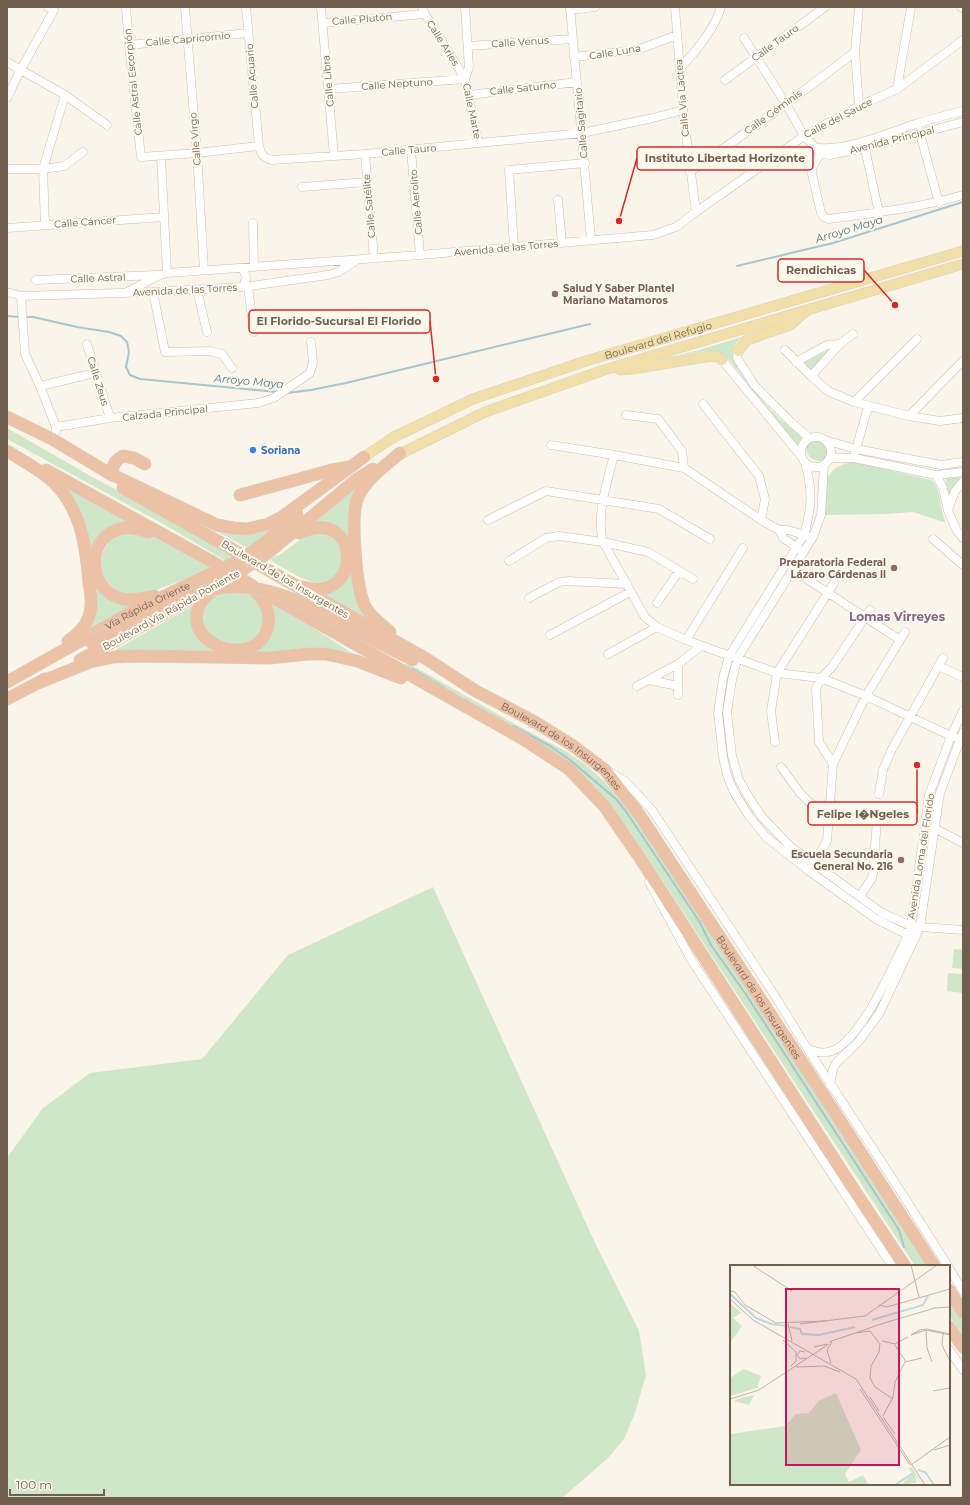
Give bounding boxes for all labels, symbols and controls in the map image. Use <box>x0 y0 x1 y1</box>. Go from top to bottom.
street label: Calle Plutón <box>331 10 393 28</box>
street label: Calle Aries <box>424 18 462 68</box>
street label: Calle Tauro <box>749 22 801 64</box>
street label: Calle Astral Escorpión <box>121 28 145 136</box>
street label: Calle Capricornio <box>145 29 231 49</box>
street label: Calle Venus <box>491 33 549 51</box>
street label: Calle Luna <box>588 42 642 62</box>
street label: Calle Acuario <box>243 43 261 109</box>
street label: Calle Libra <box>319 55 337 107</box>
street label: Calle Vía Láctea <box>672 59 692 137</box>
street label: Calle Neptuno <box>361 75 433 93</box>
street label: Calle Saturno <box>489 78 557 98</box>
street label: Calle Marte <box>460 82 484 140</box>
street label: Calle Sagitario <box>571 87 591 159</box>
street label: Calle Géminis <box>742 87 805 137</box>
street label: Calle del Sauce <box>801 95 875 141</box>
street label: Calle Virgo <box>186 112 204 166</box>
street label: Avenida Principal <box>848 123 936 157</box>
street label: Calle Tauro <box>381 141 437 159</box>
callout: Instituto Libertad Horizonte <box>637 147 813 170</box>
text: Instituto Libertad Horizonte <box>645 151 805 165</box>
street label: Calle Aerolito <box>407 169 425 235</box>
street label: Calle Satélite <box>360 173 378 239</box>
water label: Arroyo Maya <box>813 212 885 246</box>
street label: Calle Cáncer <box>54 213 116 231</box>
street label: Avenida de las Torres <box>453 237 559 259</box>
callout: Rendichicas <box>778 259 864 282</box>
text: Rendichicas <box>786 263 856 277</box>
street label: Calle Astral <box>70 271 126 285</box>
street label: Avenida de las Torres <box>132 281 238 299</box>
place label: Salud Y Saber Plantel Mariano Matamoros <box>563 282 675 307</box>
marker: Salud Y Saber Plantel Mariano Matamoros <box>550 289 560 299</box>
callout: El Florido-Sucursal El Florido <box>249 310 430 333</box>
text: El Florido-Sucursal El Florido <box>257 314 422 328</box>
street label: Boulevard del Refugio <box>603 318 713 362</box>
street label: Calle Zeus <box>84 355 112 407</box>
water label: Arroyo Maya <box>213 371 284 391</box>
street label: Calzada Principal <box>122 402 208 424</box>
place label: Soriana <box>261 444 300 457</box>
marker: Soriana <box>248 445 258 455</box>
street label: Boulevard de los Insurgentes <box>219 537 351 621</box>
place label: Preparatoria Federal Lázaro Cárdenas ll <box>779 556 886 581</box>
marker: Preparatoria Federal Lázaro Cárdenas ll <box>889 563 899 573</box>
street label: Boulevard Vía Rápida Poniente <box>100 567 242 653</box>
street label: Vía Rápida Oriente <box>103 578 192 632</box>
district label: Lomas Virreyes <box>849 609 946 624</box>
street label: Boulevard de los Insurgentes <box>499 699 625 793</box>
street label: Avenida Loma del Florido <box>905 792 937 920</box>
callout: Felipe I�Ngeles <box>808 802 917 825</box>
text: Felipe I�Ngeles <box>817 807 909 821</box>
place label: Escuela Secundaria General No. 216 <box>791 848 894 873</box>
marker: Escuela Secundaria General No. 216 <box>896 855 906 865</box>
street label: Boulevard de los Insurgentes <box>714 933 805 1062</box>
inset map <box>730 1265 950 1485</box>
scale bar <box>10 1471 104 1497</box>
text: 100 m <box>16 1477 52 1492</box>

